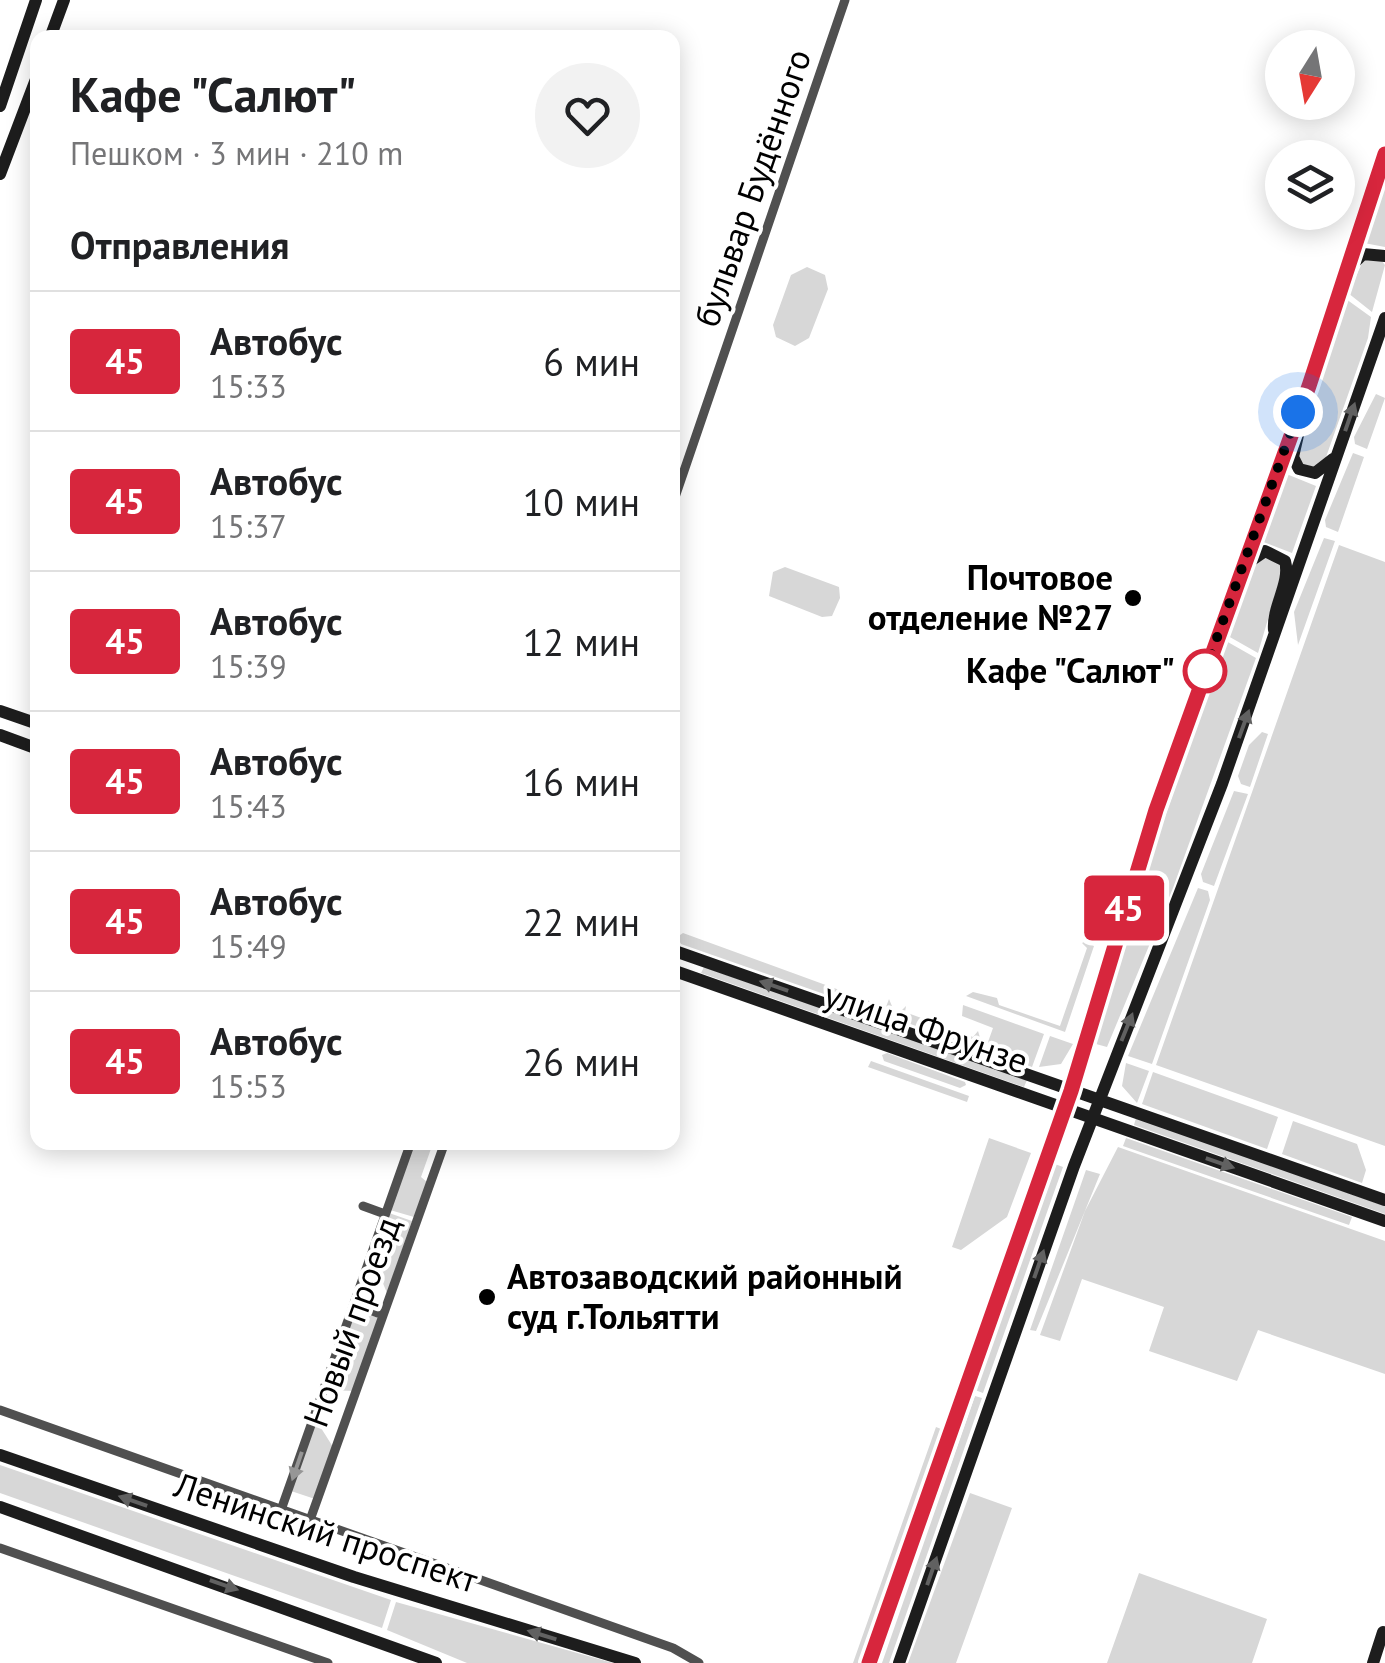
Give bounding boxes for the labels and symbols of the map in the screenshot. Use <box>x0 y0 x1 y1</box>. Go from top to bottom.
north arrow <box>1265 30 1355 120</box>
street label: бульвар Будённого <box>683 43 821 333</box>
your location <box>1273 387 1323 437</box>
one-way arrow <box>1343 401 1358 431</box>
place label: Почтовое отделение №27 <box>868 554 1113 640</box>
marker: Почтовое отделение №27 <box>1122 587 1144 609</box>
place label: Кафе "Салют" <box>966 647 1175 693</box>
marker: Кафе "Салют" <box>1184 650 1226 692</box>
one-way arrow <box>1237 709 1252 739</box>
line badge: 45 <box>1079 876 1169 940</box>
street label: улица Фрунзе <box>818 971 1034 1083</box>
one-way arrow <box>759 977 789 992</box>
one-way arrow <box>1120 1012 1136 1042</box>
one-way arrow <box>1205 1156 1235 1171</box>
street label: Новый проезд <box>292 1210 410 1433</box>
one-way arrow <box>1032 1249 1047 1279</box>
place label: Автозаводский районный суд г.Тольятти <box>507 1253 903 1339</box>
marker: Автозаводский районный суд г.Тольятти <box>476 1286 498 1308</box>
one-way arrow <box>289 1451 304 1481</box>
street label: Ленинский проспект <box>168 1461 484 1603</box>
one-way arrow <box>118 1492 148 1507</box>
one-way arrow <box>925 1556 940 1586</box>
one-way arrow <box>210 1579 240 1594</box>
one-way arrow <box>526 1626 556 1641</box>

